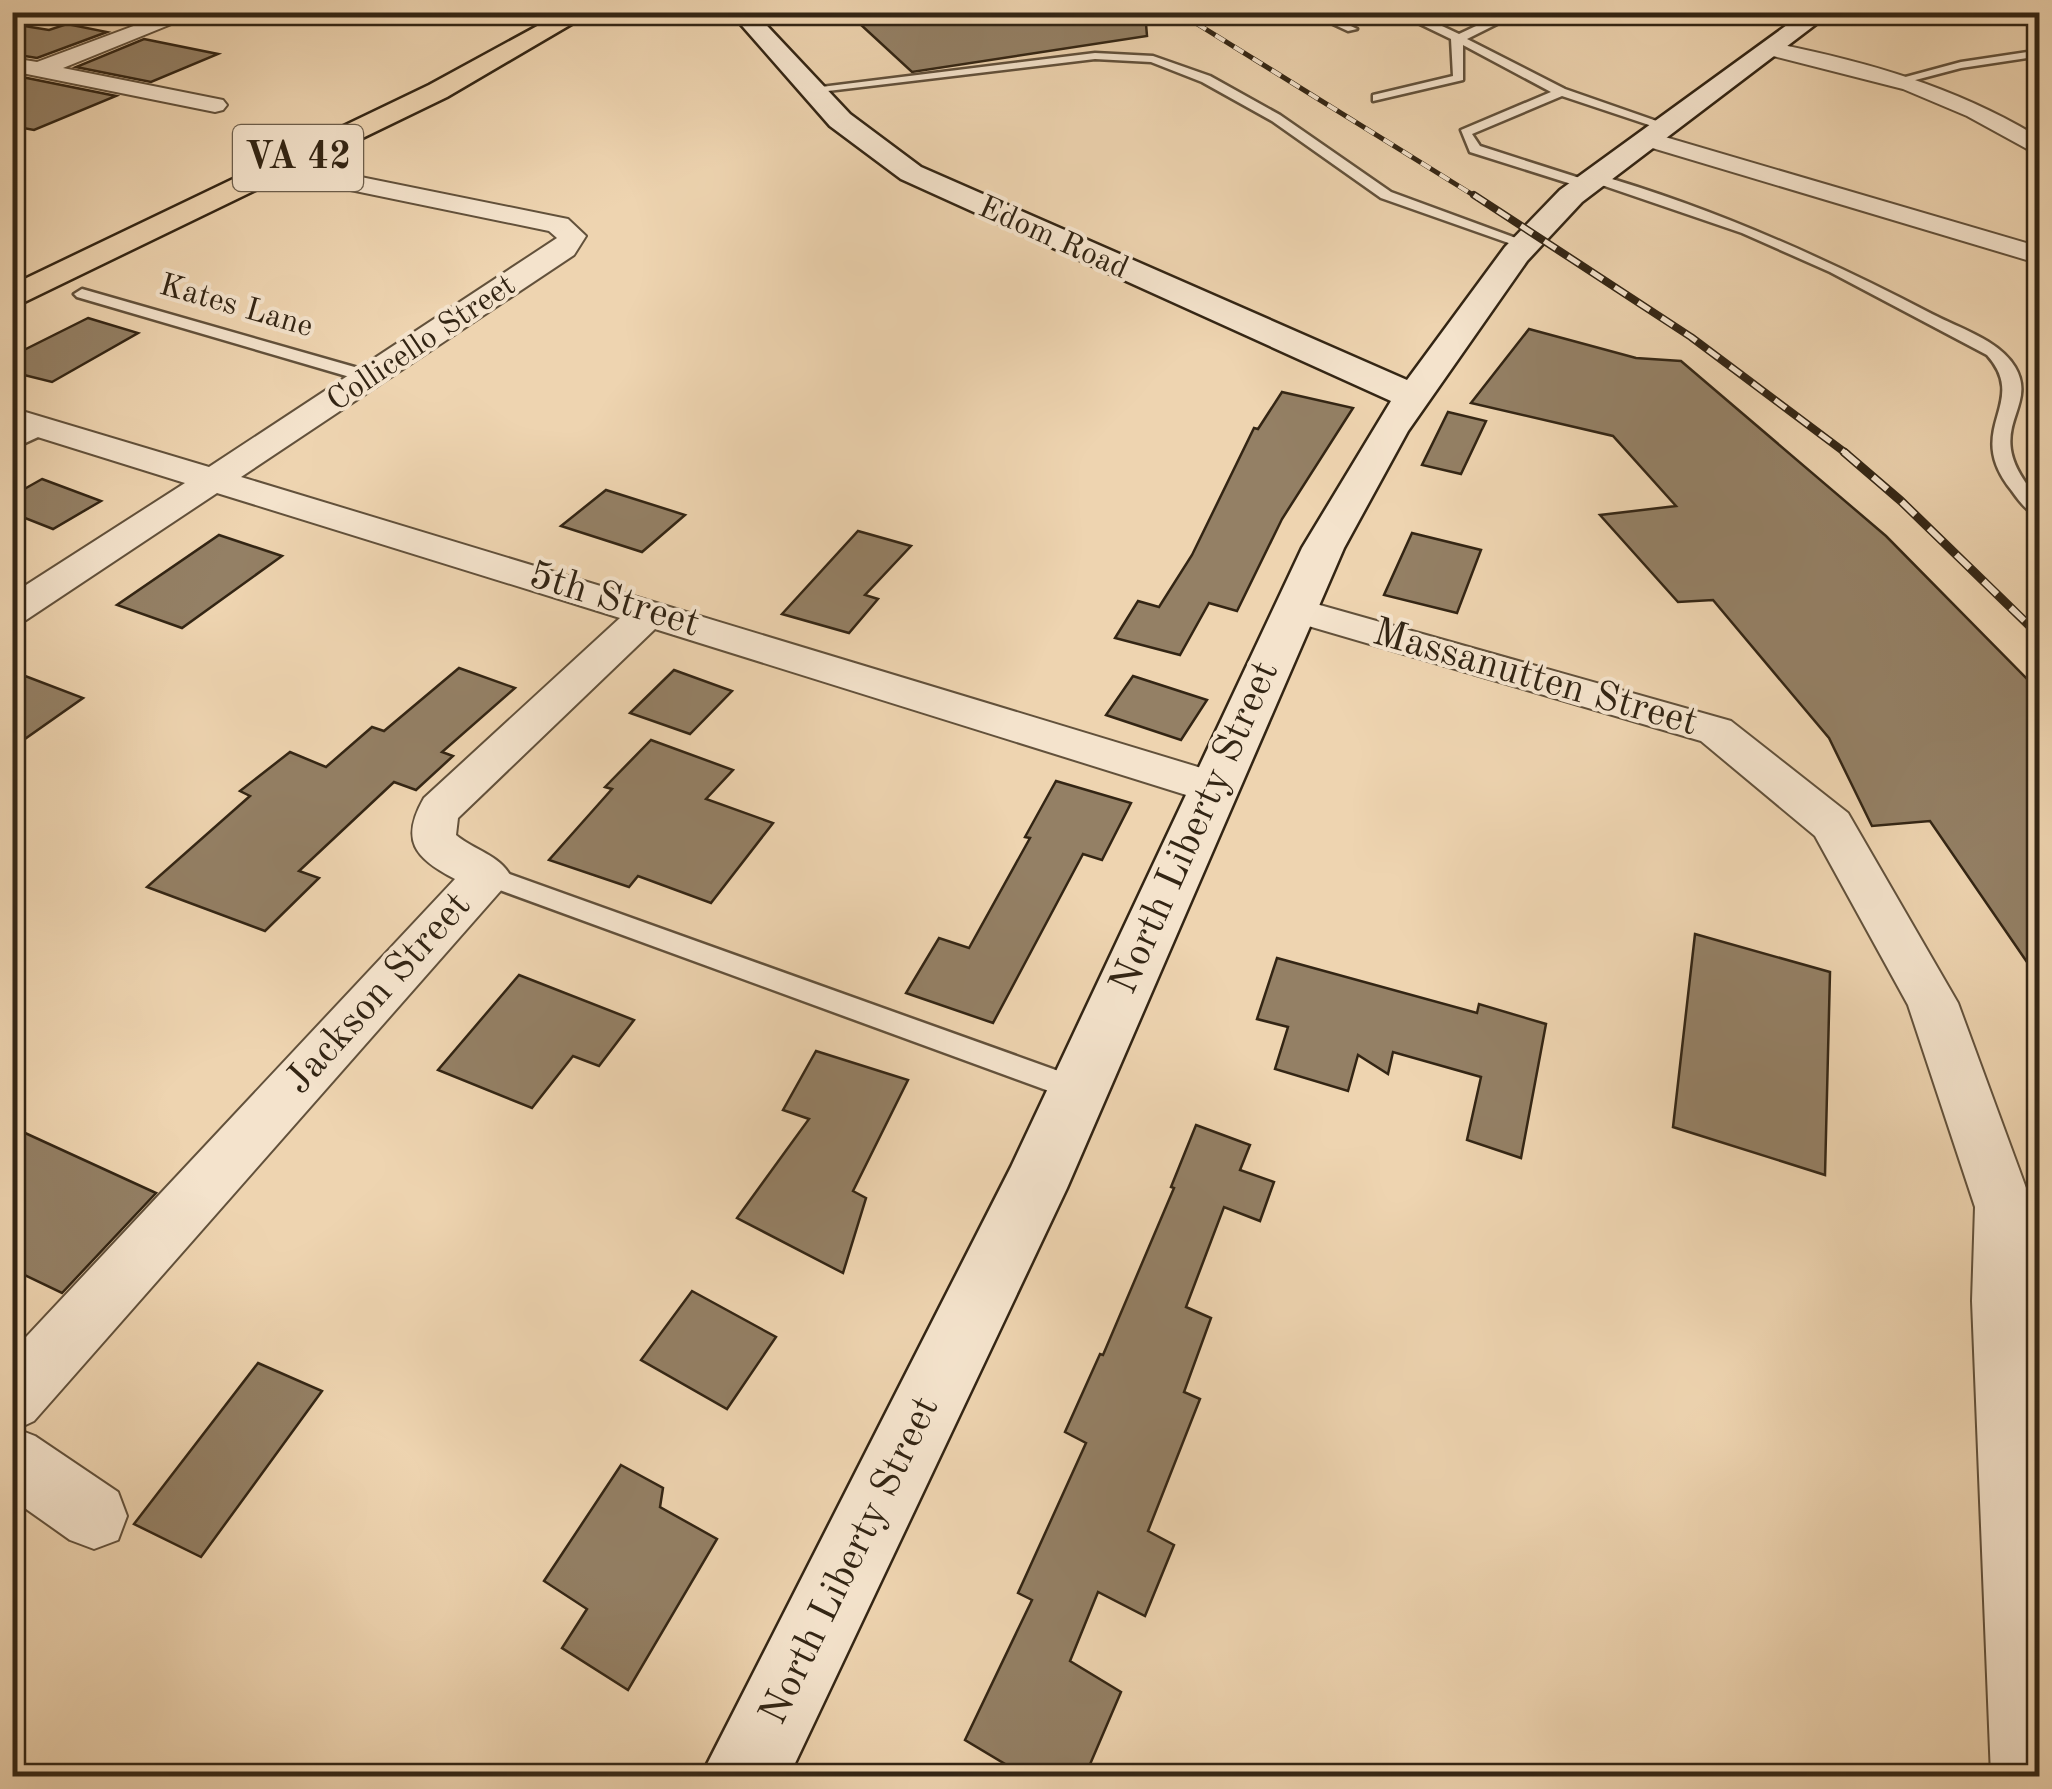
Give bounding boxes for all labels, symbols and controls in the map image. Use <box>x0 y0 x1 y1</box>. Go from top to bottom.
road number: VA 42 <box>233 125 363 191</box>
street label: Edom Road <box>973 192 1133 286</box>
street label: Kates Lane <box>156 270 316 344</box>
street label: Collicello Street <box>322 270 522 418</box>
street label: 5th Street <box>524 556 704 646</box>
street label: Massanutten Street <box>1368 613 1702 745</box>
street label: North Liberty Street <box>1105 656 1287 1000</box>
street label: Jackson Street <box>279 886 479 1102</box>
street label: North Liberty Street <box>754 1391 948 1731</box>

